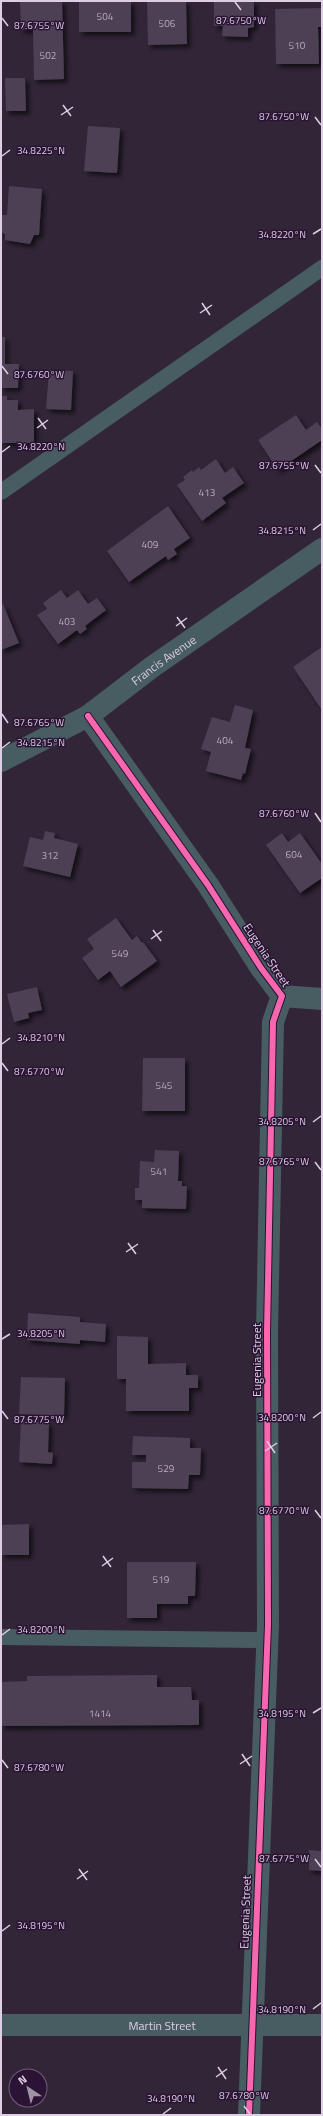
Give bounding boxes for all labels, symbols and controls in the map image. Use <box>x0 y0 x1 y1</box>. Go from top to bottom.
house number: 504 <box>97 9 114 24</box>
text: 87.6750°W <box>216 13 266 28</box>
house number: 506 <box>159 16 176 31</box>
text: 87.6755°W <box>14 18 64 33</box>
house number: 510 <box>289 38 306 53</box>
house number: 502 <box>40 48 56 63</box>
text: 87.6750°W <box>259 109 309 124</box>
text: 34.8225°N <box>17 143 65 158</box>
text: 34.8220°N <box>258 227 306 242</box>
text: 87.6760°W <box>14 367 64 382</box>
text: 34.8220°N <box>17 439 65 454</box>
text: 87.6755°W <box>259 458 309 473</box>
house number: 413 <box>199 485 215 500</box>
text: 34.8215°N <box>258 523 306 538</box>
house number: 409 <box>142 537 159 552</box>
house number: 403 <box>59 614 75 629</box>
street label: Francis Avenue <box>127 630 200 690</box>
text: 87.6765°W <box>14 715 64 730</box>
house number: 404 <box>217 733 234 748</box>
text: 34.8215°N <box>17 735 65 750</box>
text: 87.6760°W <box>259 806 309 821</box>
house number: 604 <box>286 847 303 862</box>
house number: 312 <box>42 848 58 863</box>
street label: Eugenia Street <box>238 919 296 992</box>
house number: 549 <box>112 946 129 961</box>
text: 34.8210°N <box>17 1030 65 1045</box>
text: 87.6770°W <box>14 1064 64 1079</box>
house number: 545 <box>156 1078 173 1093</box>
text: 34.8205°N <box>258 1114 306 1129</box>
text: 87.6765°W <box>259 1154 309 1169</box>
house number: 541 <box>151 1164 167 1179</box>
street label: Eugenia Street <box>247 1322 266 1397</box>
text: 34.8205°N <box>17 1326 65 1341</box>
text: 34.8200°N <box>258 1410 306 1425</box>
text: 87.6775°W <box>14 1412 64 1427</box>
house number: 529 <box>158 1461 175 1476</box>
text: 87.6770°W <box>259 1503 309 1518</box>
house number: 519 <box>153 1572 170 1587</box>
text: 34.8200°N <box>17 1622 65 1637</box>
house number: 1414 <box>89 1706 112 1721</box>
text: 34.8195°N <box>258 1706 306 1721</box>
text: 87.6780°W <box>14 1760 64 1775</box>
text: 87.6775°W <box>259 1851 309 1866</box>
street label: Eugenia Street <box>234 1874 256 1949</box>
text: 34.8195°N <box>17 1918 65 1933</box>
text: 34.8190°N <box>258 2002 306 2017</box>
street label: Martin Street <box>128 2016 196 2035</box>
north arrow <box>8 2068 48 2108</box>
text: N <box>15 2071 30 2089</box>
text: 87.6780°W <box>219 2088 269 2103</box>
text: 34.8190°N <box>147 2091 195 2106</box>

